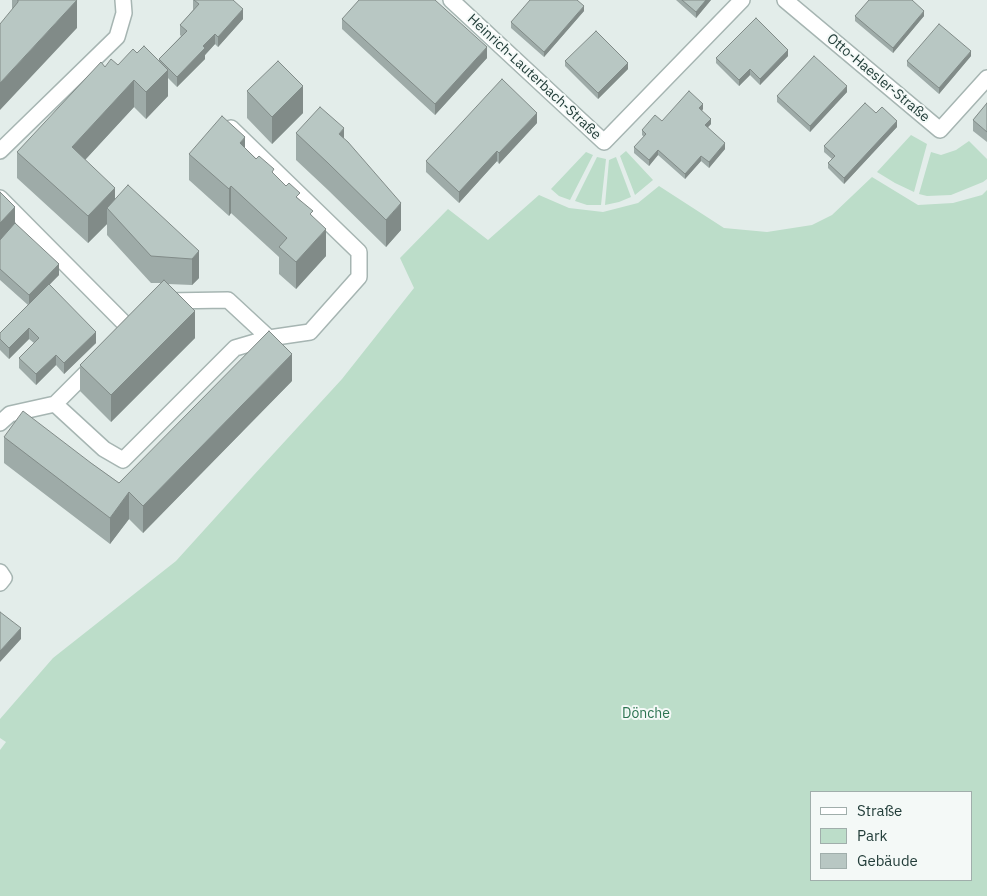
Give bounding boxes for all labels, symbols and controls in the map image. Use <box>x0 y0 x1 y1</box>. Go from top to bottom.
street label: Heinrich-Lauterbach-Straße <box>464 11 604 143</box>
street label: Otto-Haesler-Straße <box>823 30 933 126</box>
park label: Dönche <box>622 706 670 722</box>
legend <box>810 791 972 881</box>
text: Straße <box>857 801 902 820</box>
text: Park <box>857 826 887 845</box>
text: Gebäude <box>857 851 918 870</box>

